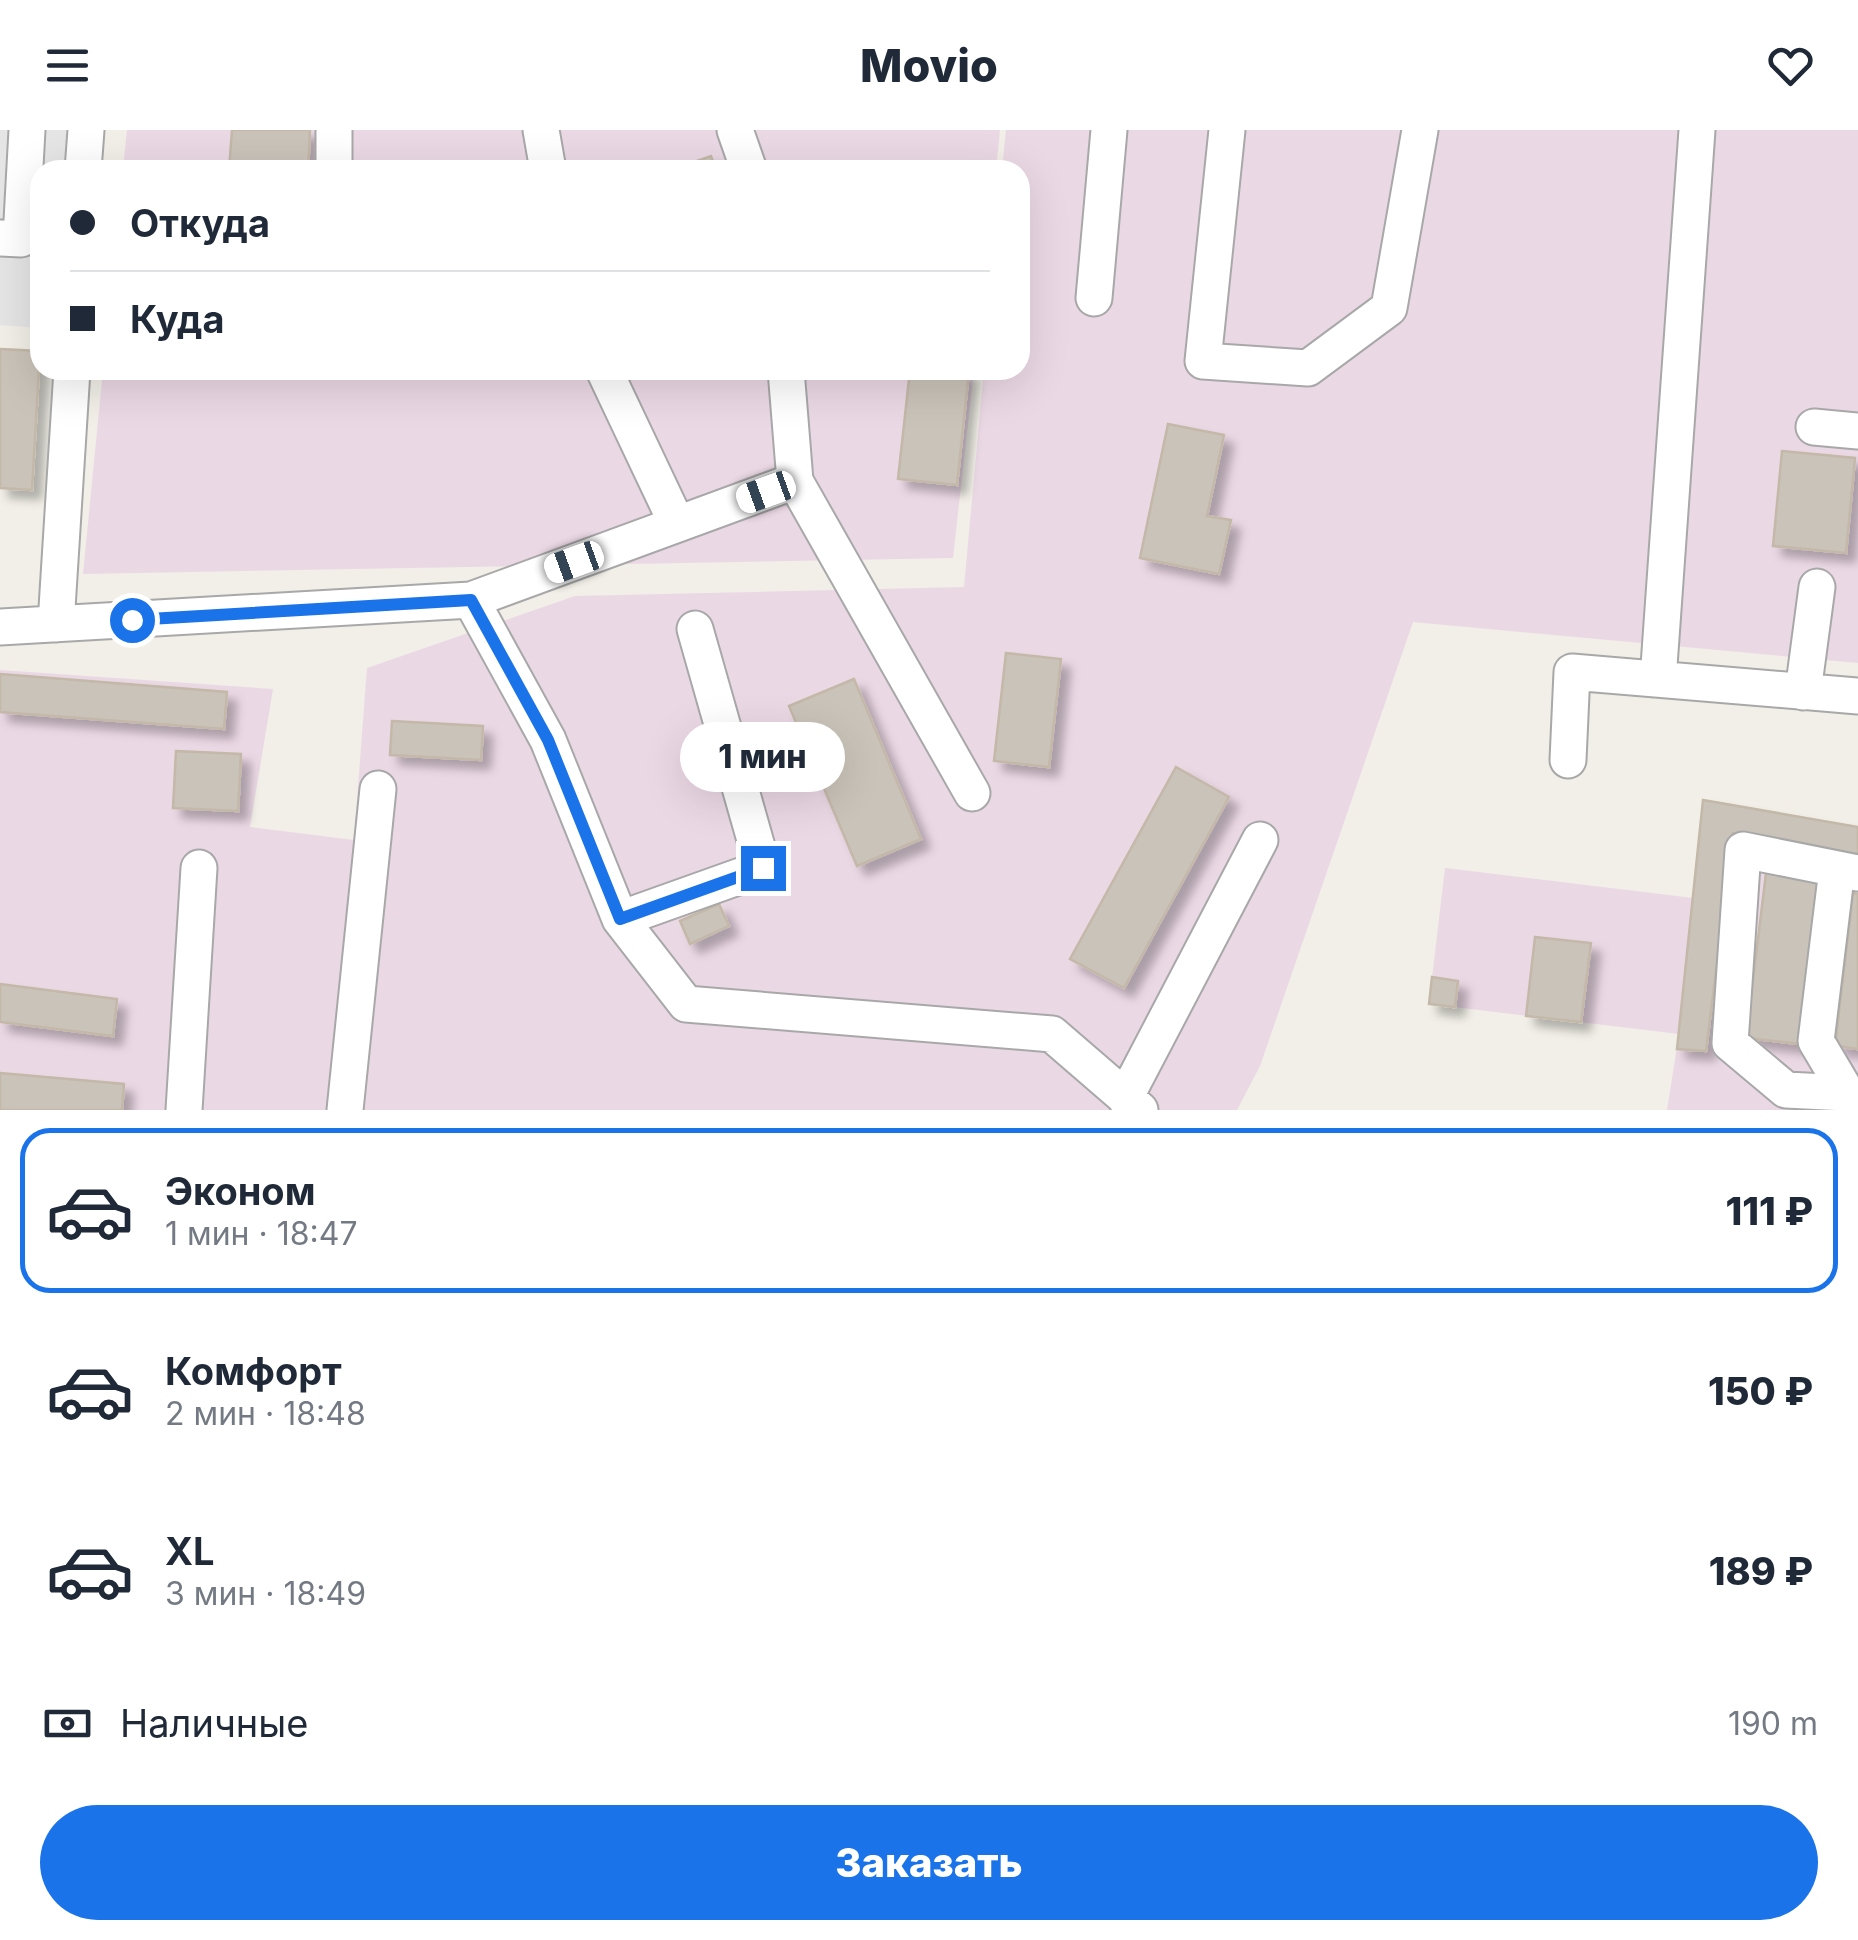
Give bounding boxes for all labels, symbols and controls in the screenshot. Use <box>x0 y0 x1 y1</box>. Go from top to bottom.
icon: menu <box>40 38 95 93</box>
text: Movio <box>860 38 998 93</box>
icon: heart <box>1763 38 1818 93</box>
text: Откуда <box>130 200 270 246</box>
text: Куда <box>130 296 224 342</box>
car <box>733 468 799 516</box>
car <box>541 538 607 586</box>
route start <box>110 598 155 643</box>
callout: 1 мин <box>680 723 846 793</box>
text: 1 мин <box>718 737 807 776</box>
route end <box>741 846 786 891</box>
icon: car <box>45 1166 135 1256</box>
text: Эконом <box>165 1168 316 1214</box>
text: 111 ₽ <box>1726 1188 1813 1234</box>
text: 1 мин · 18:47 <box>165 1214 358 1253</box>
icon: car <box>45 1346 135 1436</box>
text: Комфорт <box>165 1348 342 1394</box>
text: 150 ₽ <box>1708 1368 1813 1414</box>
text: 2 мин · 18:48 <box>165 1394 366 1433</box>
icon: car <box>45 1526 135 1616</box>
text: XL <box>165 1528 215 1574</box>
text: 189 ₽ <box>1709 1548 1813 1594</box>
text: 3 мин · 18:49 <box>165 1574 366 1613</box>
icon: cash <box>40 1696 95 1751</box>
text: Наличные <box>120 1700 308 1746</box>
text: 190 m <box>1728 1704 1818 1743</box>
button: Заказать <box>40 1805 1818 1920</box>

